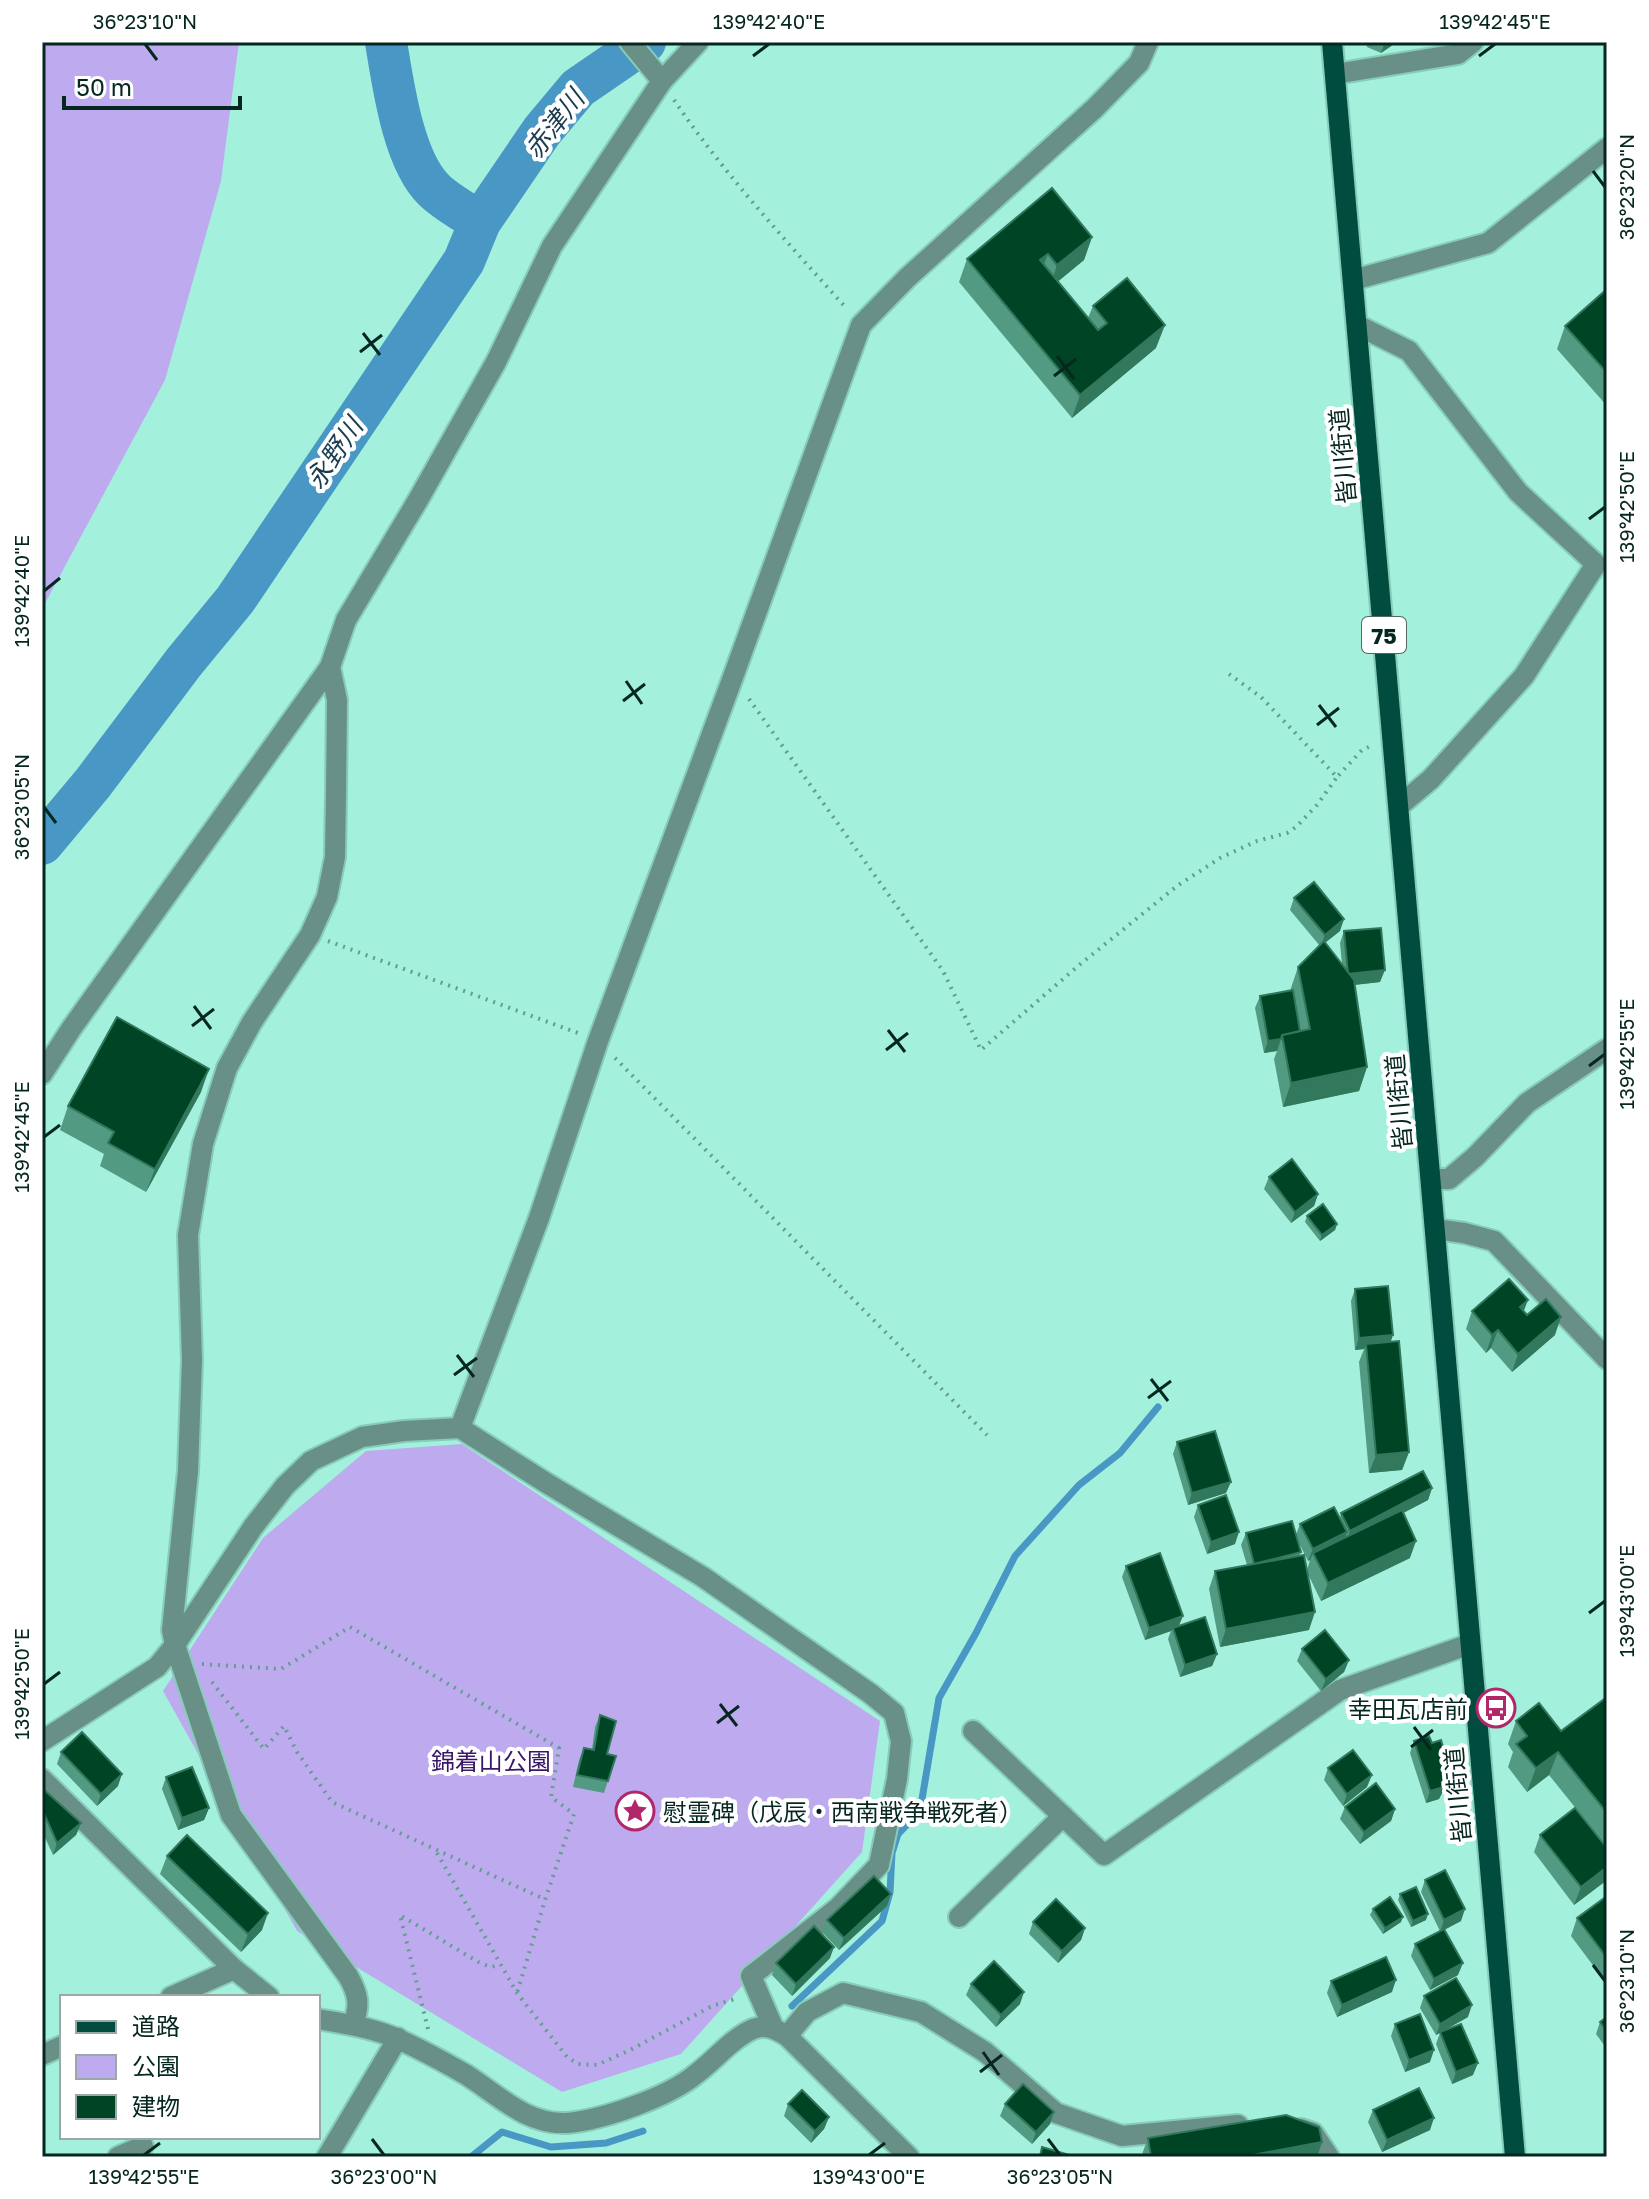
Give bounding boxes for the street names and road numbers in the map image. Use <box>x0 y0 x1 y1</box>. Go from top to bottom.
street label: 皆川街道 <box>1323 407 1361 505</box>
road number: 75 <box>1362 617 1406 653</box>
street label: 皆川街道 <box>1379 1053 1417 1151</box>
street label: 皆川街道 <box>1438 1746 1476 1844</box>

